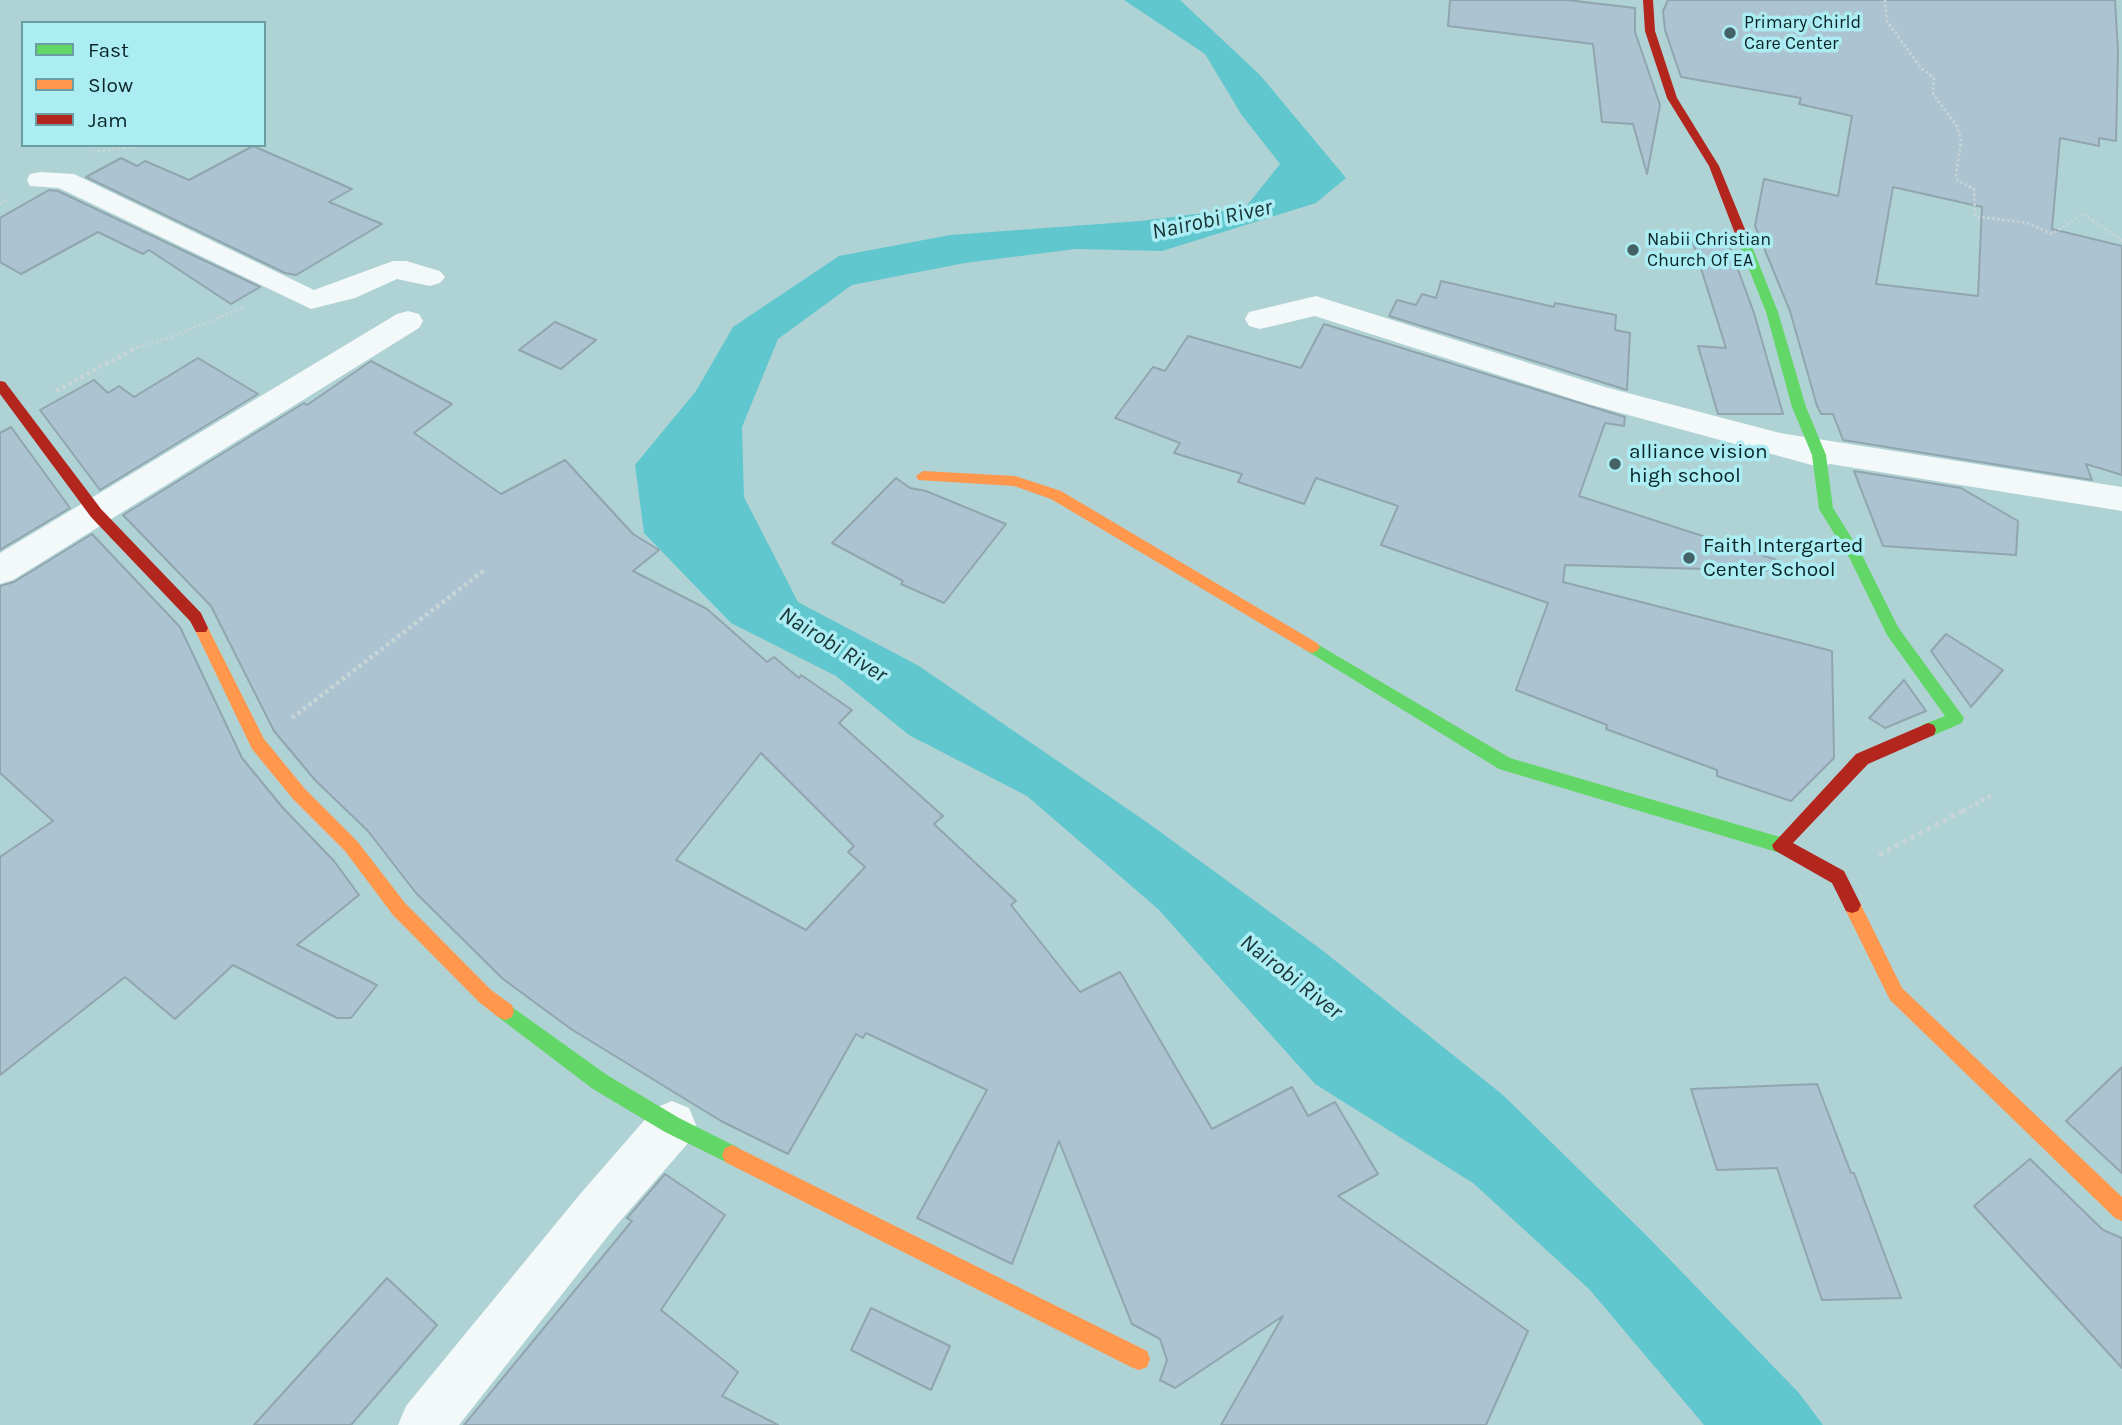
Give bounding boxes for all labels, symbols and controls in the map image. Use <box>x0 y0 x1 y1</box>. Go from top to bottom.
place label: Primary Chirld Care Center <box>1744 12 1861 54</box>
legend <box>21 21 266 147</box>
marker: Primary Chirld Care Center <box>1722 25 1738 41</box>
text: Fast <box>88 38 129 62</box>
text: Slow <box>88 73 133 97</box>
text: Jam <box>88 108 128 132</box>
water label: Nairobi River <box>1149 194 1275 246</box>
place label: Nabii Christian Church Of EA <box>1647 229 1771 272</box>
marker: Nabii Christian Church Of EA <box>1625 242 1641 258</box>
place label: alliance vision high school <box>1629 439 1768 489</box>
marker: alliance vision high school <box>1607 456 1623 472</box>
place label: Faith Intergarted Center School <box>1703 533 1863 583</box>
marker: Faith Intergarted Center School <box>1681 550 1697 566</box>
water label: Nairobi River <box>774 601 892 689</box>
water label: Nairobi River <box>1234 929 1348 1025</box>

